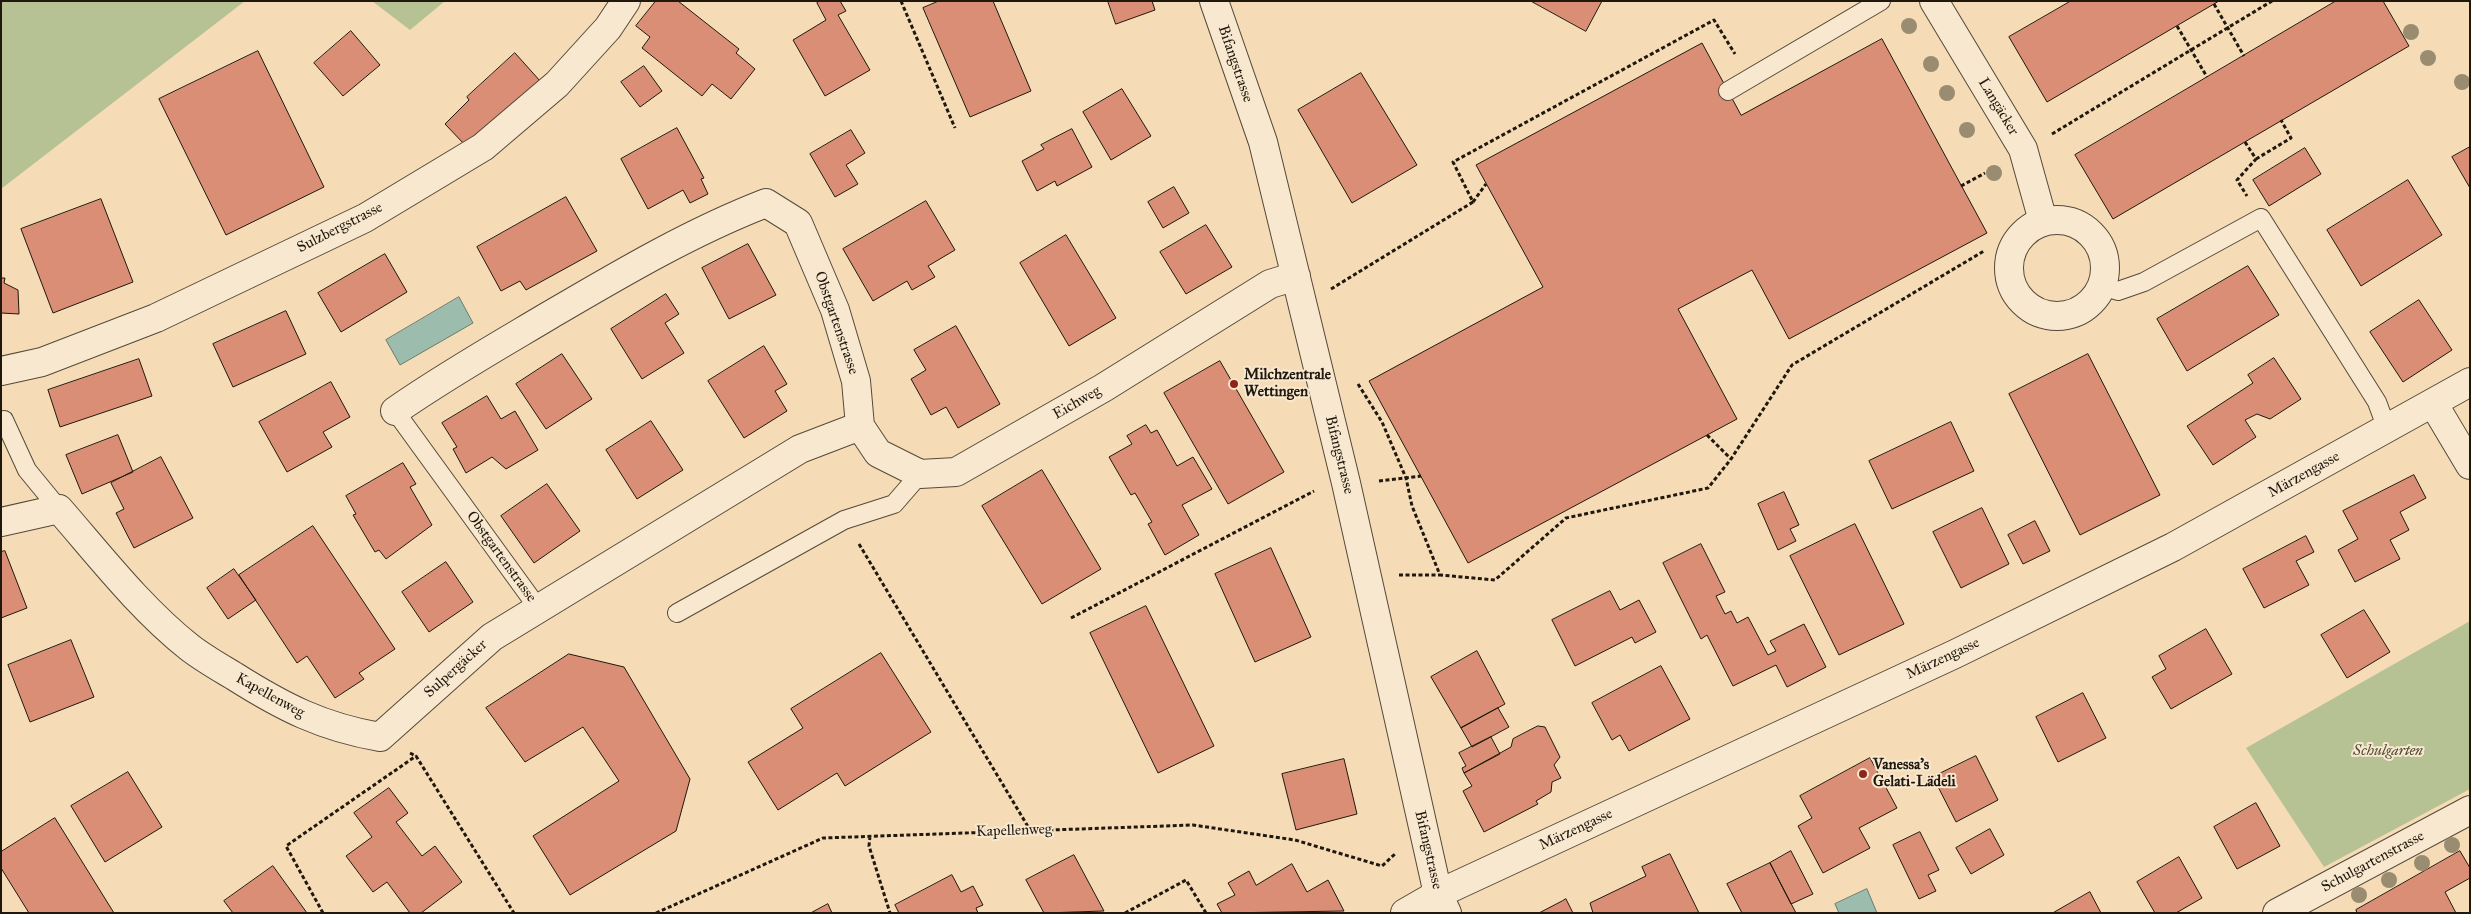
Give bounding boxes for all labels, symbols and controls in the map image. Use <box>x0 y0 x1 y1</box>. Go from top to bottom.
street label: Bifangstrasse <box>1213 23 1257 105</box>
street label: Langäcker <box>1974 75 2022 139</box>
street label: Sulzbergstrasse <box>294 199 386 257</box>
street label: Obstgartenstrasse <box>810 269 862 377</box>
place label: Milchzentrale Wettingen <box>1244 366 1331 401</box>
marker: Milchzentrale Wettingen <box>1228 378 1240 390</box>
street label: Eichweg <box>1050 382 1104 424</box>
street label: Bifangstrasse <box>1321 414 1357 496</box>
street label: Märzengasse <box>2265 448 2343 502</box>
street label: Obstgartenstrasse <box>462 508 540 606</box>
street label: Märzengasse <box>1903 634 1983 684</box>
street label: Sulpergäcker <box>421 636 491 702</box>
street label: Kapellenweg <box>232 670 308 722</box>
park label: Schulgarten <box>2353 742 2423 760</box>
place label: Vanessa's Gelati-Lädeli <box>1873 756 1956 791</box>
marker: Vanessa's Gelati-Lädeli <box>1857 768 1869 780</box>
street label: Märzengasse <box>1536 805 1616 855</box>
street label: Bifangstrasse <box>1410 809 1446 891</box>
street label: Kapellenweg <box>976 821 1052 841</box>
street label: Schulgartenstrasse <box>2319 827 2427 897</box>

